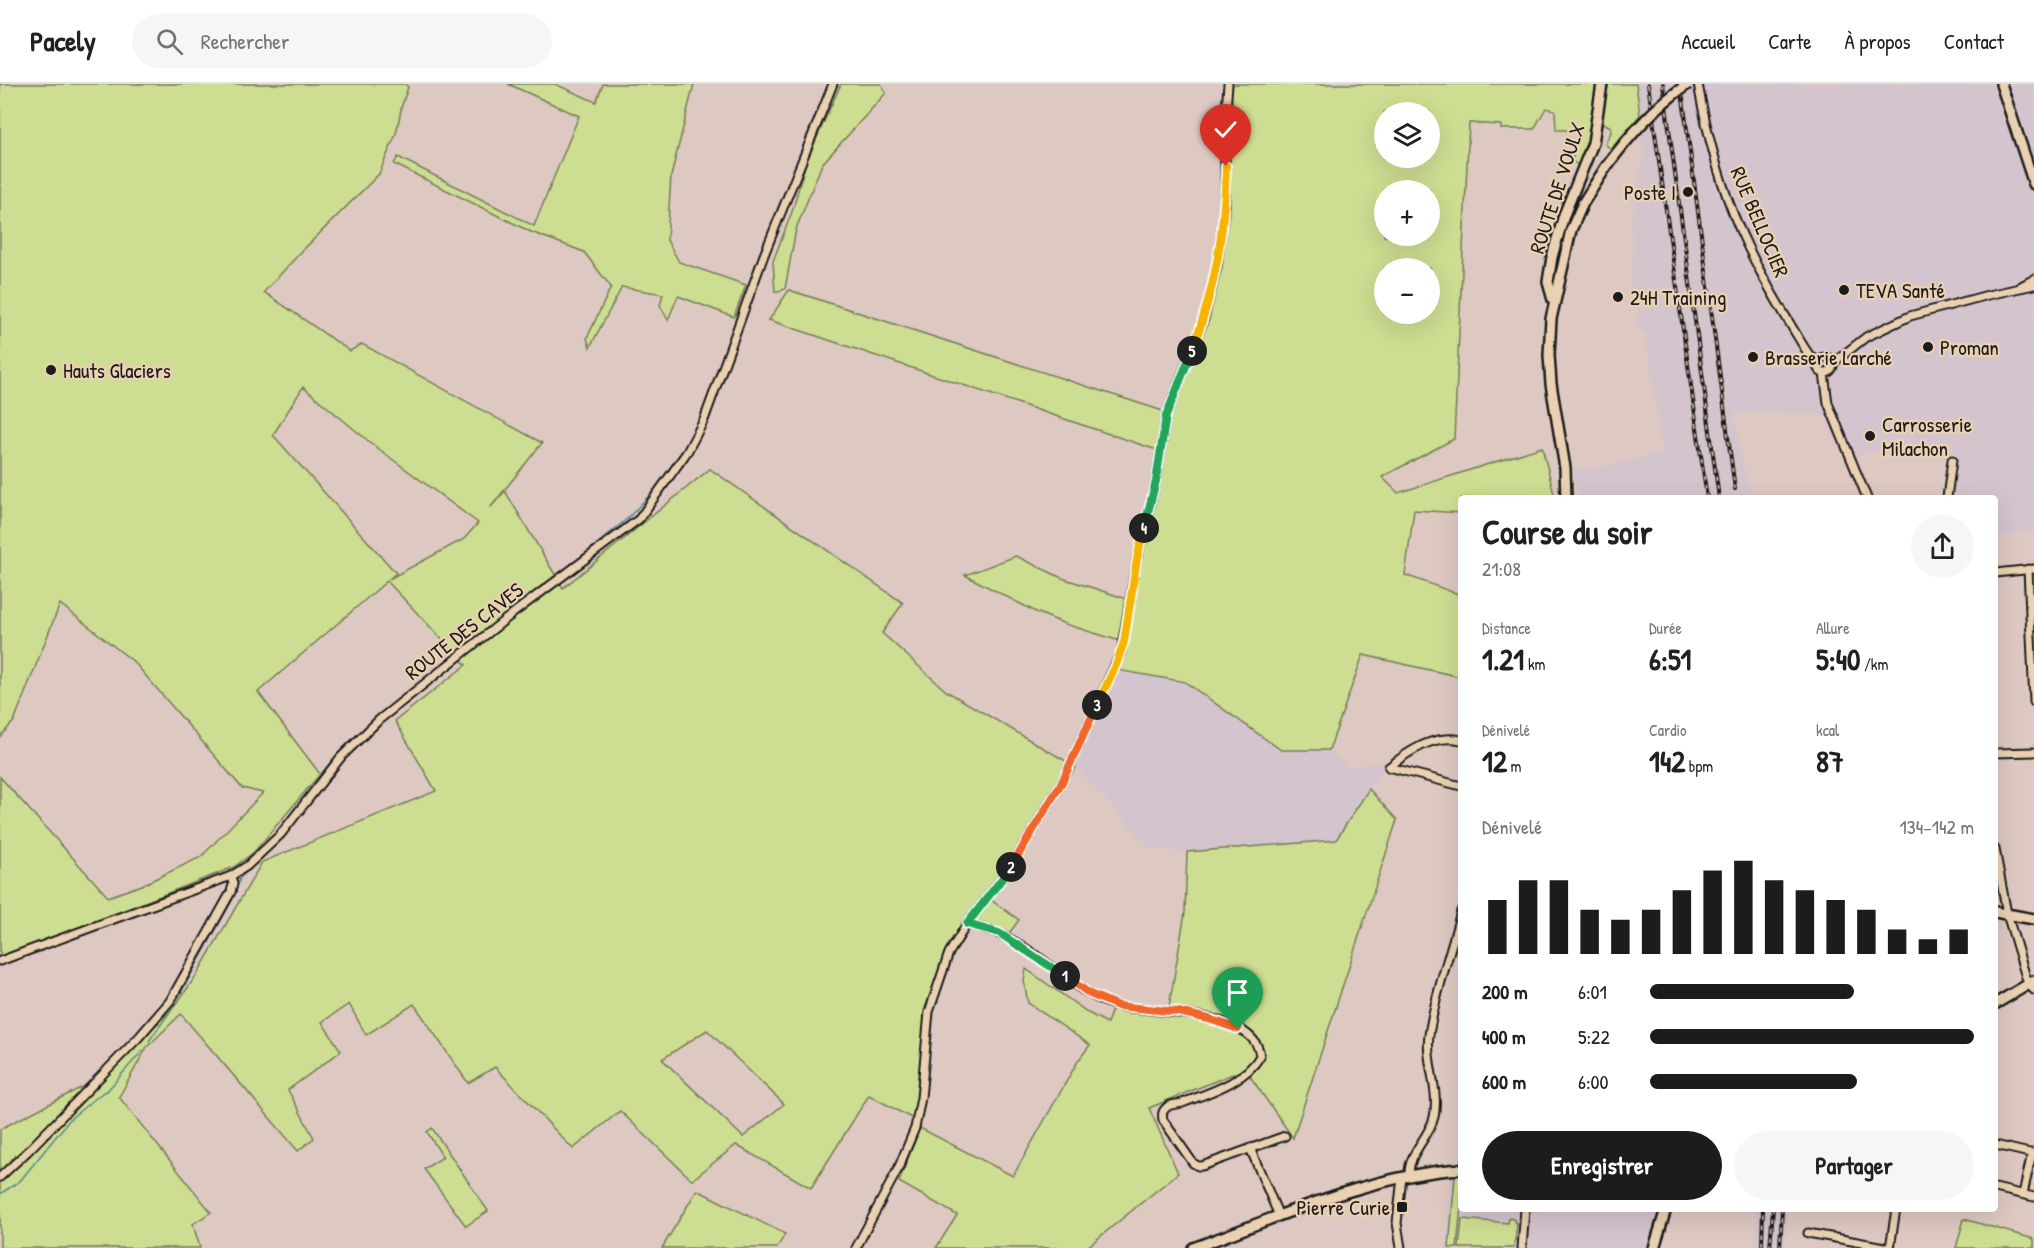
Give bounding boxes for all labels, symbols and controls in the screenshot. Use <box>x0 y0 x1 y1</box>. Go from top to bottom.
search box <box>132 14 552 68</box>
text: Pacely <box>30 22 96 60</box>
icon: search <box>153 25 186 58</box>
text: Rechercher <box>201 26 290 56</box>
text: Accueil <box>1682 27 1735 56</box>
text: Carte <box>1768 27 1812 56</box>
text: À propos <box>1845 27 1911 56</box>
text: Contact <box>1944 27 2004 56</box>
map controls <box>1374 102 1440 324</box>
button: layers <box>1374 102 1440 168</box>
pin <box>1200 104 1251 166</box>
icon: check <box>1209 113 1242 146</box>
street label: ROUTE DE VOULX <box>1522 118 1592 257</box>
street label: RUE BELLOCIER <box>1724 162 1796 282</box>
place label: Poste I <box>1624 178 1676 207</box>
button: + <box>1374 180 1440 246</box>
marker: Poste I <box>1681 185 1695 199</box>
button: − <box>1374 258 1440 324</box>
place label: TEVA Santé <box>1856 276 1945 305</box>
place label: 24H Training <box>1630 283 1726 312</box>
marker: TEVA Santé <box>1837 283 1851 297</box>
marker: 24H Training <box>1611 290 1625 304</box>
place label: Proman <box>1940 333 1999 362</box>
pin: 5 <box>1177 336 1207 366</box>
text: 5 <box>1189 340 1195 362</box>
marker: Proman <box>1921 340 1935 354</box>
place label: Brasserie Larché <box>1765 343 1892 372</box>
marker: Brasserie Larché <box>1746 350 1760 364</box>
place label: Hauts Glaciers <box>63 356 171 385</box>
marker: Hauts Glaciers <box>44 363 58 377</box>
place label: Carrosserie Milachon <box>1882 410 1972 463</box>
marker: Carrosserie Milachon <box>1863 429 1877 443</box>
text: Course du soir <box>1482 510 1652 554</box>
pin: 4 <box>1129 513 1159 543</box>
button: share <box>1911 515 1974 578</box>
text: 4 <box>1141 517 1147 539</box>
text: 21:08 <box>1482 555 1521 582</box>
street label: ROUTE DES CAVES <box>399 575 530 686</box>
text: Distance <box>1482 617 1531 639</box>
text: Durée <box>1649 617 1682 639</box>
text: Allure <box>1816 617 1850 639</box>
text: 1.21 <box>1482 639 1524 679</box>
text: 6:51 <box>1649 639 1692 679</box>
text: 5:40 <box>1816 639 1860 679</box>
text: km <box>1524 653 1545 675</box>
text: /km <box>1860 653 1888 675</box>
pin: 3 <box>1082 690 1112 720</box>
text: 3 <box>1093 694 1101 716</box>
text: Dénivelé <box>1482 719 1530 741</box>
text: Cardio <box>1649 719 1686 741</box>
text: kcal <box>1816 719 1839 741</box>
text: 12 <box>1482 741 1507 781</box>
text: 142 <box>1649 741 1685 781</box>
text: 87 <box>1816 741 1844 781</box>
text: m <box>1507 755 1522 777</box>
text: bpm <box>1685 755 1713 777</box>
text: Dénivelé <box>1482 813 1542 840</box>
text: 134–142 m <box>1900 813 1974 840</box>
pin: 2 <box>996 852 1026 882</box>
text: 2 <box>1007 856 1015 878</box>
pin: 1 <box>1050 961 1080 991</box>
text: 1 <box>1062 965 1068 987</box>
pin <box>1212 967 1263 1029</box>
icon: arrive <box>1221 976 1254 1009</box>
text: 200 m <box>1482 978 1527 1005</box>
text: 6:01 <box>1578 978 1607 1005</box>
text: 400 m <box>1482 1023 1526 1050</box>
text: 5:22 <box>1578 1023 1610 1050</box>
text: 600 m <box>1482 1068 1526 1095</box>
text: 6:00 <box>1578 1068 1609 1095</box>
button: Enregistrer <box>1482 1131 1722 1200</box>
button: Partager <box>1734 1131 1974 1200</box>
place label: Pierre Curie <box>1296 1193 1390 1222</box>
marker: Pierre Curie <box>1395 1200 1409 1214</box>

